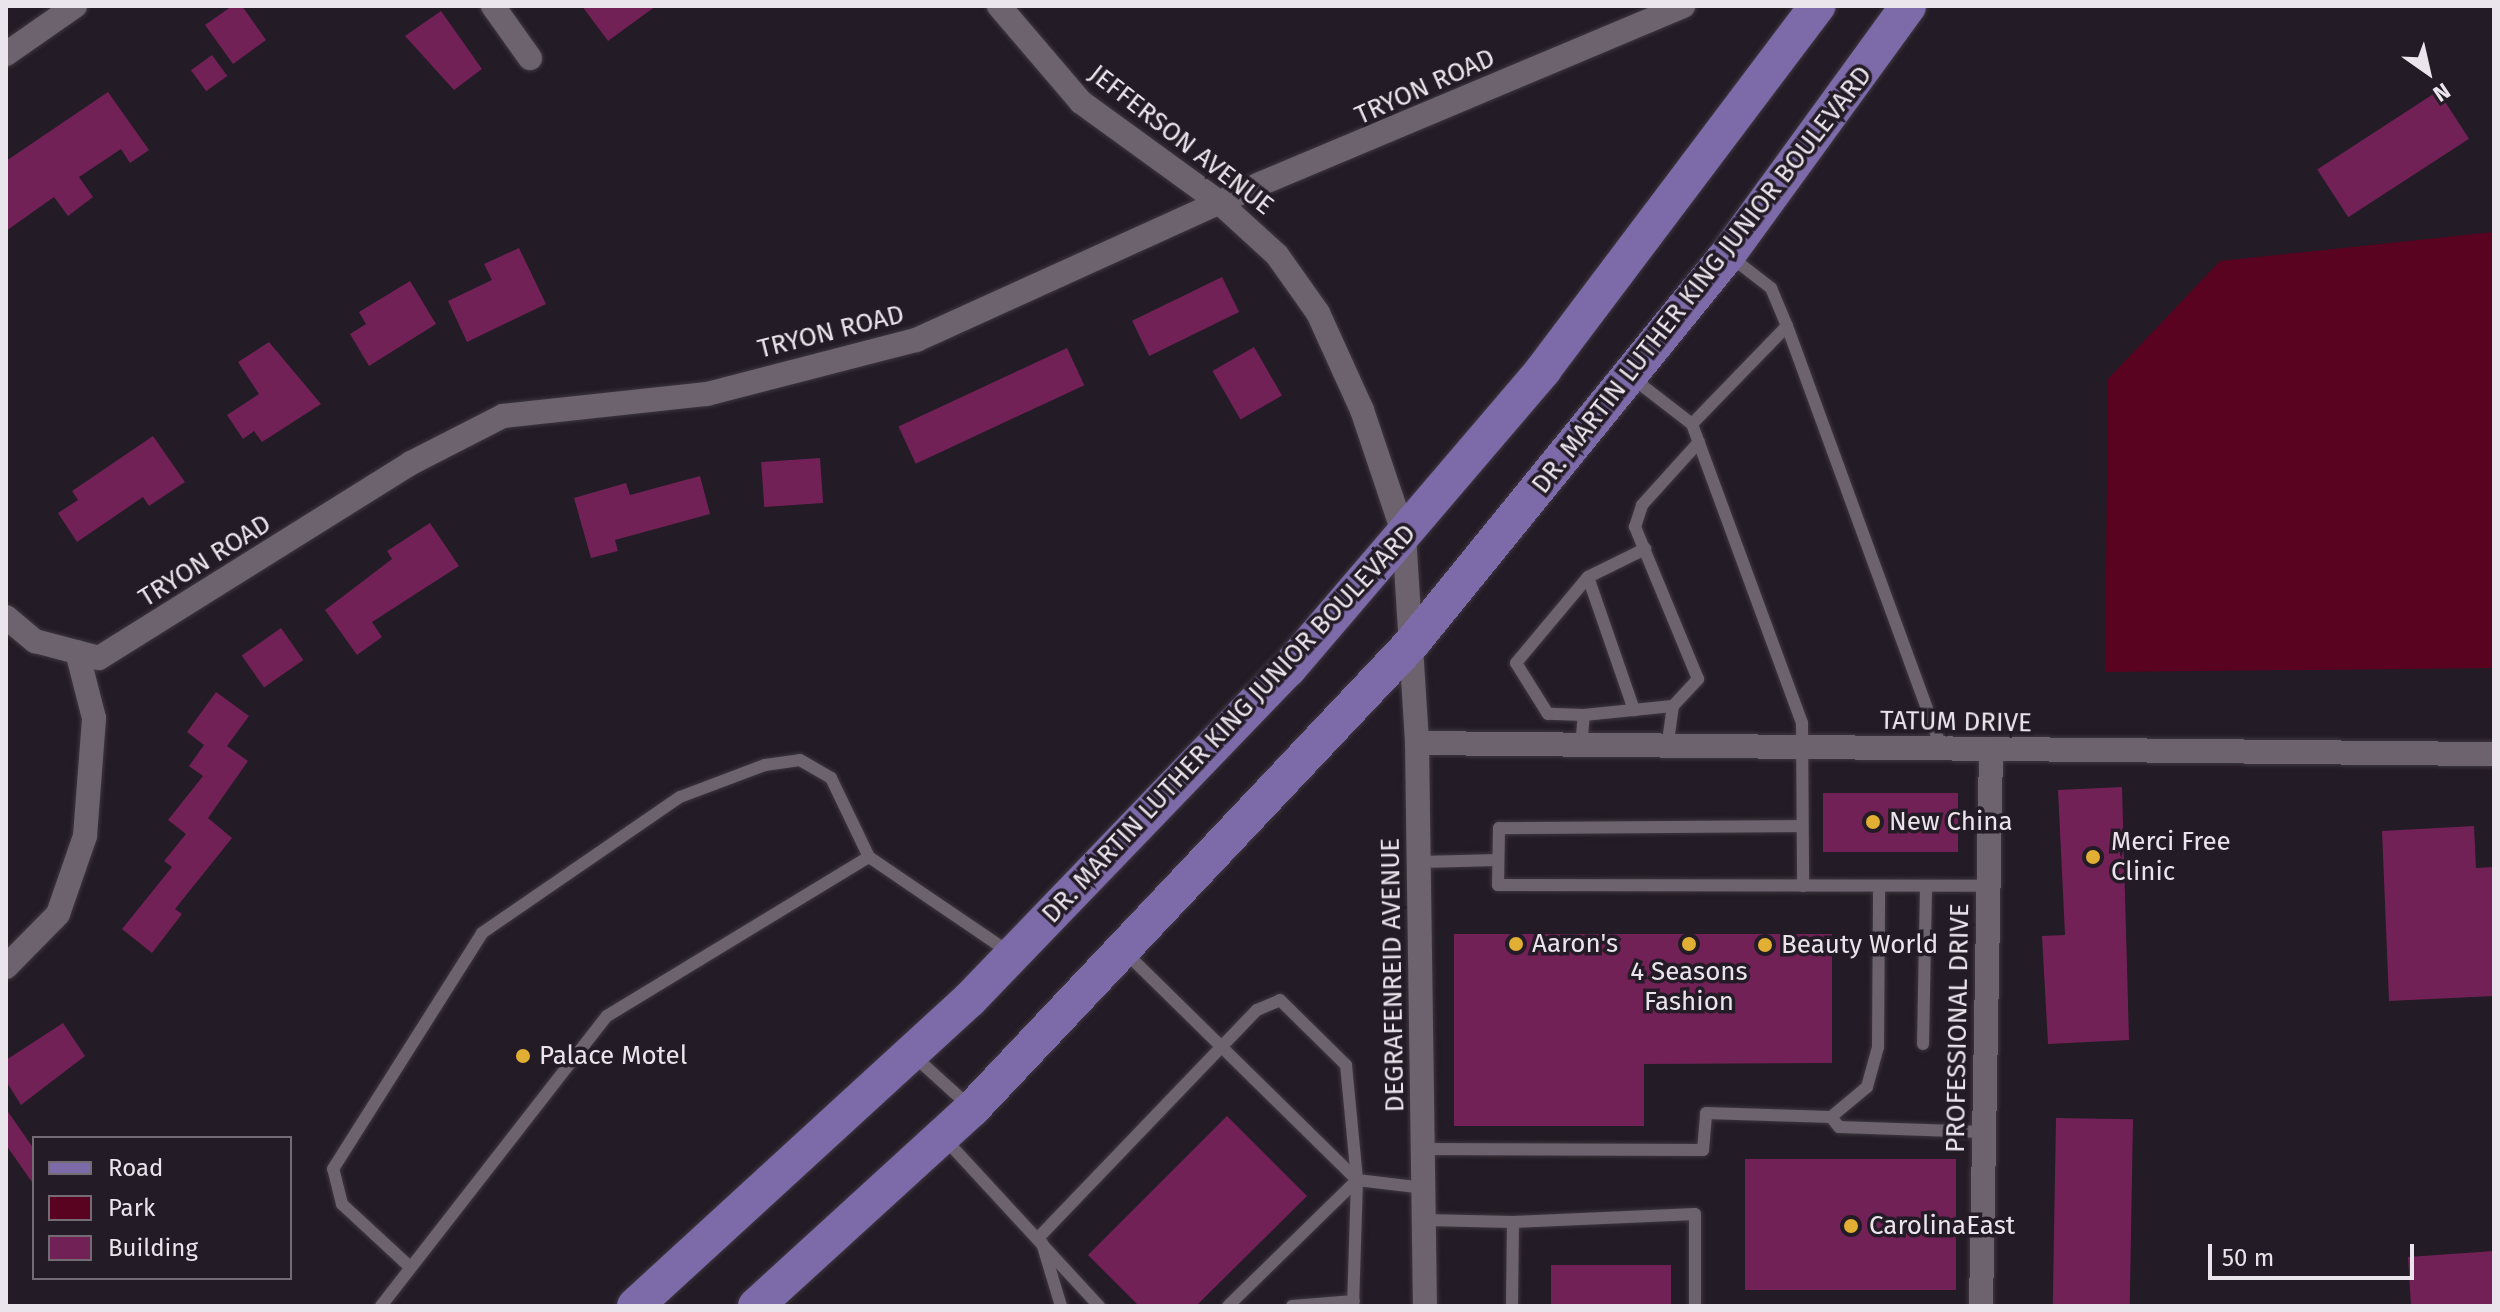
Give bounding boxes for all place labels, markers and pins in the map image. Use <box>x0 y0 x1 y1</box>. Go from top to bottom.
place label: New China <box>1889 806 2013 838</box>
marker: New China <box>1864 813 1882 831</box>
place label: Merci Free Clinic <box>2111 826 2231 888</box>
marker: Merci Free Clinic <box>2082 846 2104 868</box>
place label: Aaron's <box>1532 928 1618 960</box>
place label: Beauty World <box>1781 929 1938 961</box>
marker: Aaron's <box>1507 935 1525 953</box>
marker: 4 Seasons Fashion <box>1680 935 1698 953</box>
marker: Beauty World <box>1756 936 1774 954</box>
place label: 4 Seasons Fashion <box>1630 956 1748 1018</box>
place label: Palace Motel <box>539 1040 687 1072</box>
marker: Palace Motel <box>514 1047 532 1065</box>
place label: CarolinaEast <box>1869 1210 2015 1242</box>
marker: CarolinaEast <box>1840 1215 1862 1237</box>

